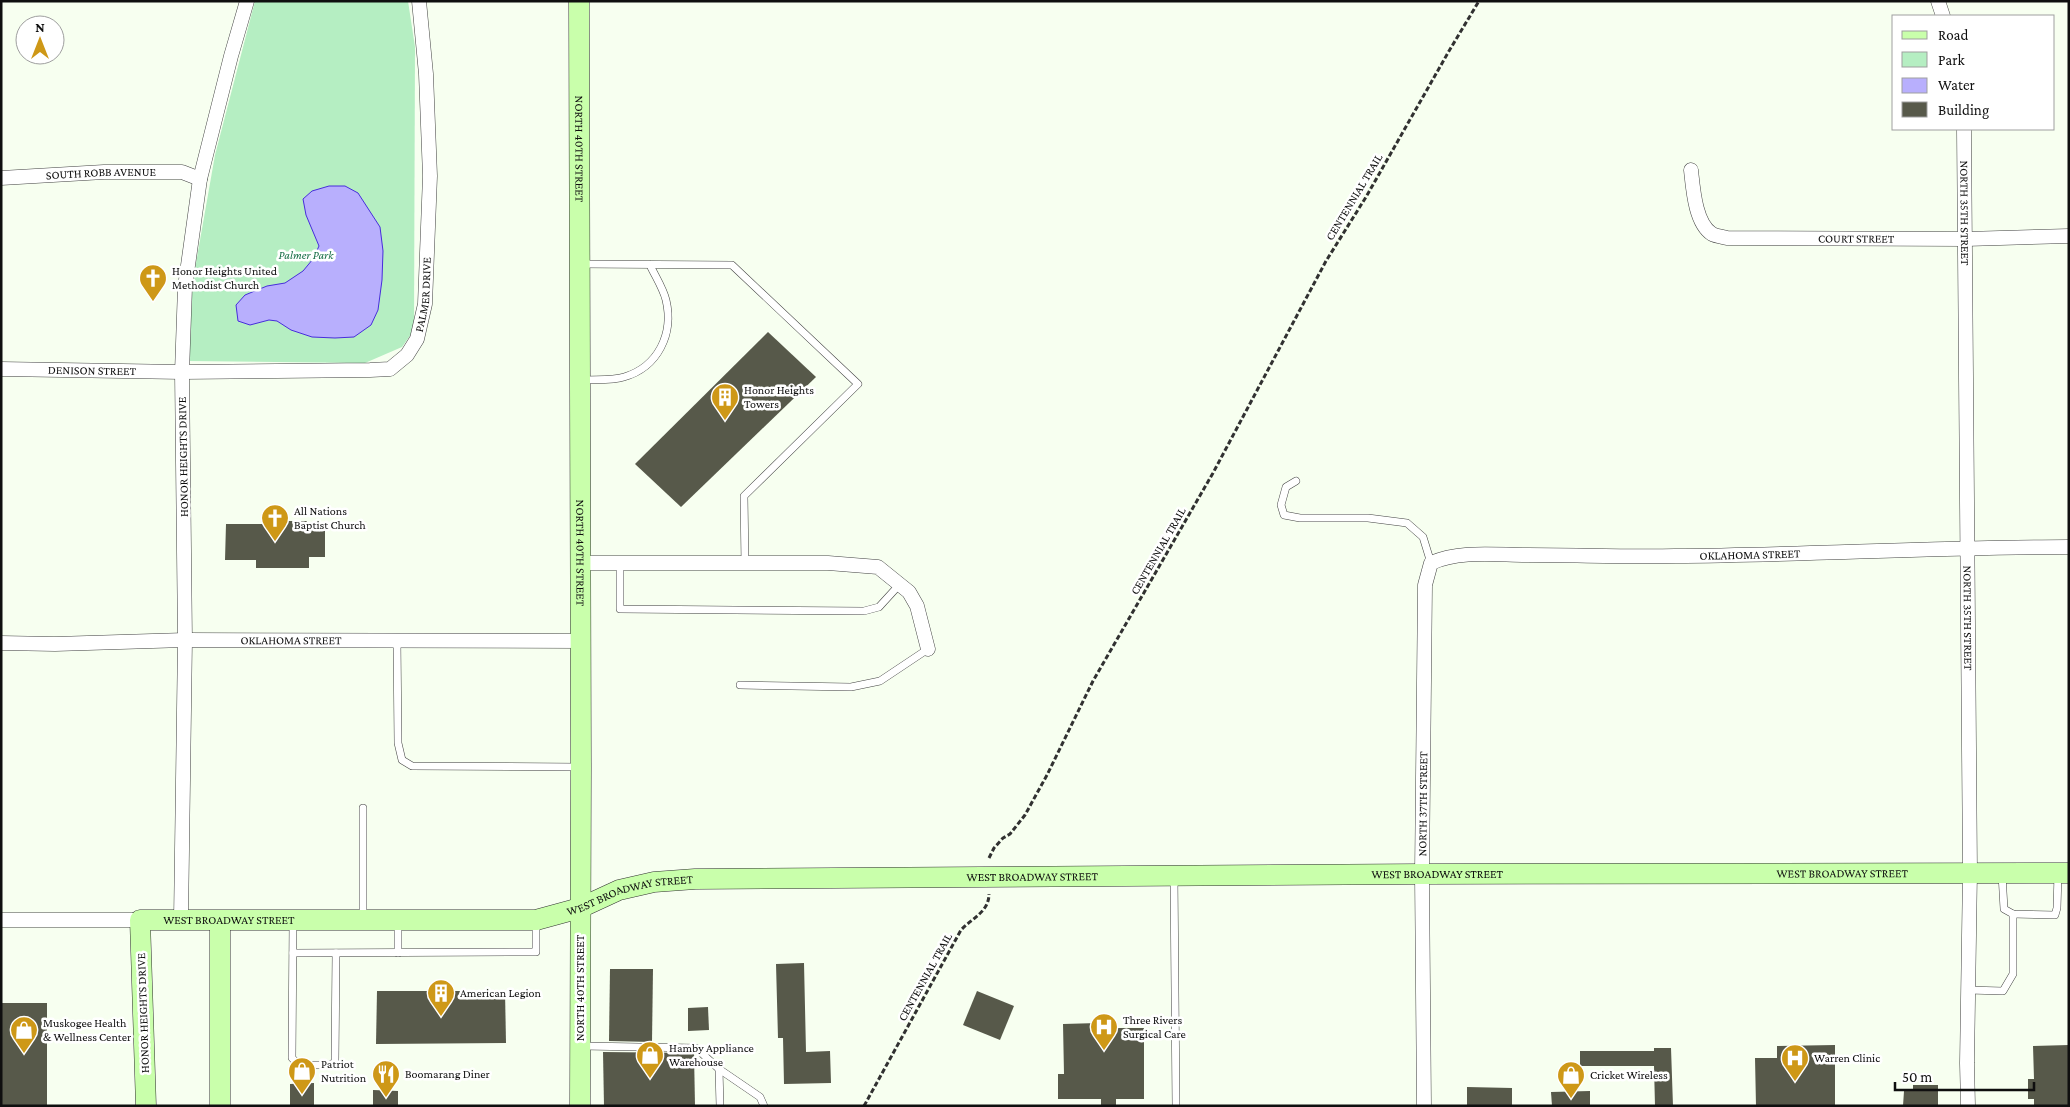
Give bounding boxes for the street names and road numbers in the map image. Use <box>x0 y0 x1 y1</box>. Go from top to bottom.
street label: NORTH 40TH STREET <box>572 96 587 203</box>
street label: CENTENNIAL TRAIL <box>1323 151 1385 243</box>
street label: NORTH 35TH STREET <box>1957 160 1972 266</box>
street label: SOUTH ROBB AVENUE <box>45 165 156 182</box>
street label: COURT STREET <box>1818 231 1895 246</box>
street label: PALMER DRIVE <box>412 256 434 333</box>
street label: DENISON STREET <box>48 363 137 378</box>
street label: HONOR HEIGHTS DRIVE <box>175 396 191 517</box>
street label: NORTH 40TH STREET <box>573 500 588 607</box>
street label: CENTENNIAL TRAIL <box>1127 505 1189 597</box>
street label: OKLAHOMA STREET <box>1699 546 1801 563</box>
street label: NORTH 35TH STREET <box>1961 565 1975 671</box>
street label: OKLAHOMA STREET <box>240 633 342 647</box>
street label: NORTH 37TH STREET <box>1415 751 1430 857</box>
street label: WEST BROADWAY STREET <box>1777 866 1909 880</box>
street label: WEST BROADWAY STREET <box>1372 867 1504 881</box>
street label: WEST BROADWAY STREET <box>967 869 1099 884</box>
street label: WEST BROADWAY STREET <box>565 872 694 918</box>
street label: WEST BROADWAY STREET <box>163 913 295 927</box>
street label: CENTENNIAL TRAIL <box>895 931 955 1023</box>
street label: NORTH 40TH STREET <box>573 934 587 1041</box>
street label: HONOR HEIGHTS DRIVE <box>134 952 152 1073</box>

